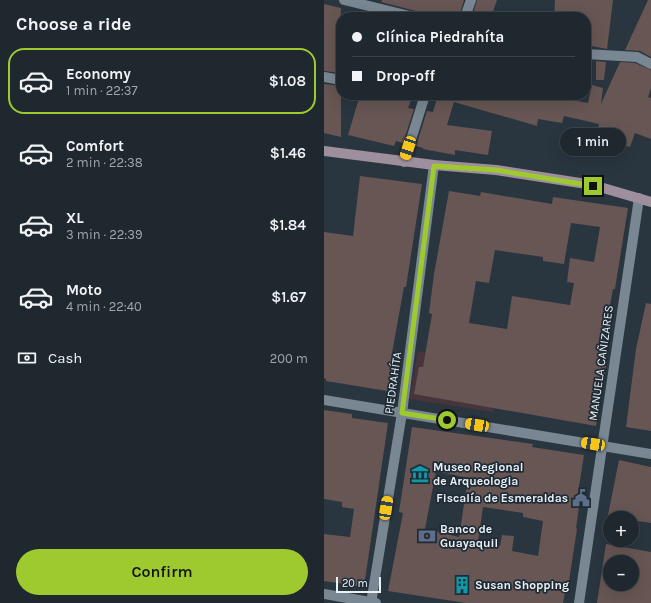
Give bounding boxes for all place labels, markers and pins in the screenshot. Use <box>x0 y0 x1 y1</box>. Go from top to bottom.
place label: Museo Regional de Arqueologia <box>433 460 523 488</box>
museum icon: Museo Regional de Arqueologia <box>410 464 430 484</box>
public building icon: Fiscalía de Esmeraldas <box>571 488 591 508</box>
place label: Fiscalía de Esmeraldas <box>436 491 568 505</box>
place label: Banco de Guayaquil <box>440 522 498 550</box>
bank icon: Banco de Guayaquil <box>417 526 437 546</box>
building icon: Susan Shopping <box>452 575 472 595</box>
place label: Susan Shopping <box>475 578 569 592</box>

